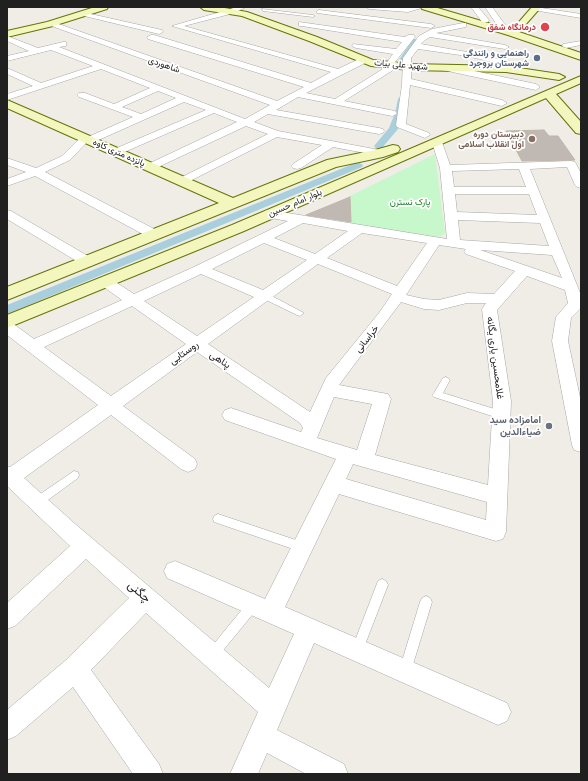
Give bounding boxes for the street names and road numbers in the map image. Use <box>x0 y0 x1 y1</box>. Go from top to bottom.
street label: شاهوردی <box>147 55 181 75</box>
street label: شهید علی بیات <box>374 57 428 73</box>
street label: پانزده متری کاوه <box>91 137 147 169</box>
street label: بلوار امام حسین <box>266 187 324 219</box>
street label: غلامحسین یاری یگانه <box>484 316 506 400</box>
street label: خراسانی <box>352 323 382 355</box>
street label: روستایی <box>167 339 201 367</box>
street label: پناهی <box>207 349 233 371</box>
street label: چگنی <box>124 578 154 606</box>

